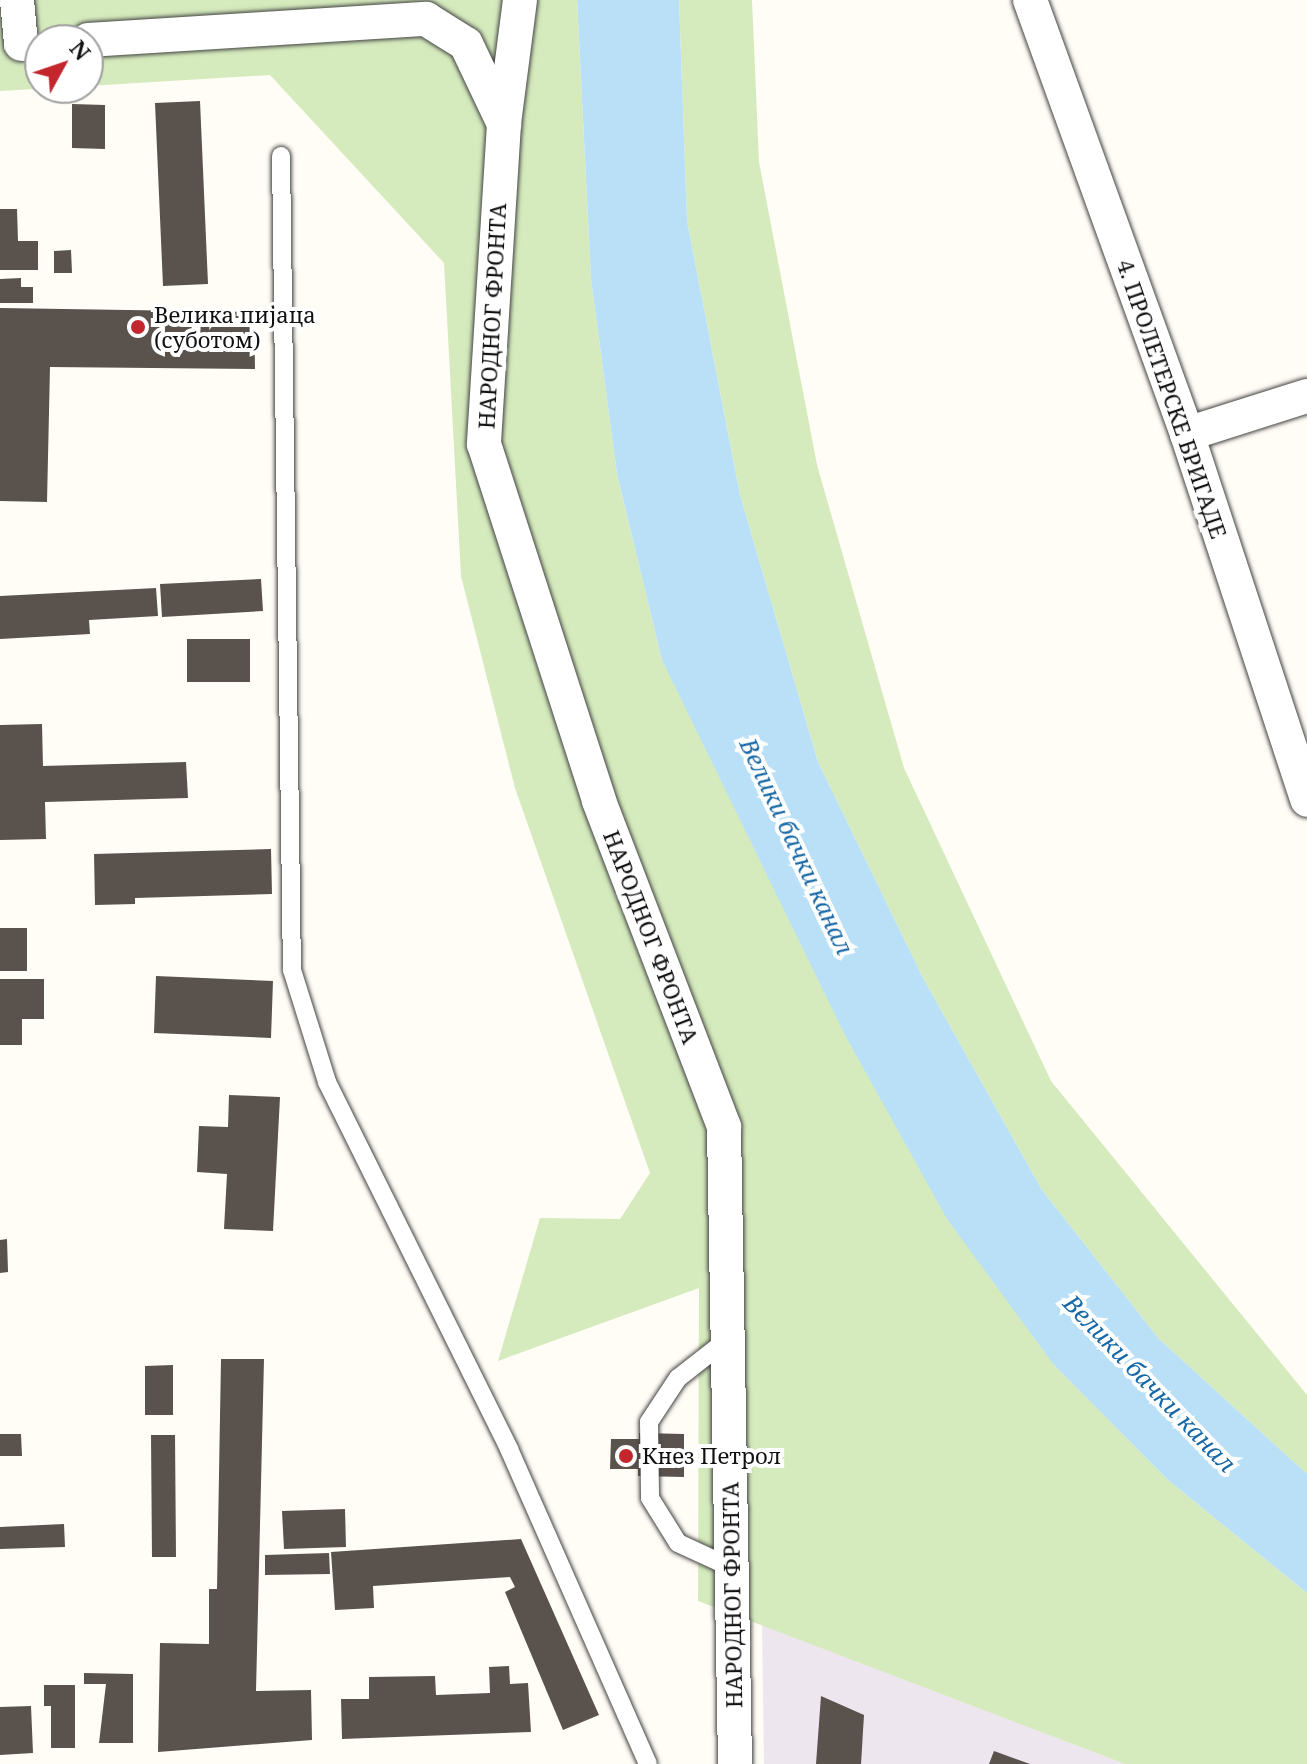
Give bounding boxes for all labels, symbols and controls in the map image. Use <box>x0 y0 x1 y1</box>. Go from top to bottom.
north arrow <box>24 24 104 104</box>
text: N <box>64 34 98 66</box>
street label: НАРОДНОГ ФРОНТА <box>473 202 511 430</box>
street label: 4. ПРОЛЕТЕРСКЕ БРИГАДЕ <box>1112 256 1232 542</box>
place label: Велика пијаца (суботом) <box>154 301 316 352</box>
marker: Велика пијаца (суботом) <box>129 318 147 336</box>
water label: Велики бачки канал <box>734 733 860 959</box>
street label: НАРОДНОГ ФРОНТА <box>598 827 704 1047</box>
water label: Велики бачки канал <box>1058 1288 1242 1478</box>
place label: Кнез Петрол <box>642 1443 781 1469</box>
marker: Кнез Петрол <box>617 1447 635 1465</box>
street label: НАРОДНОГ ФРОНТА <box>717 1482 747 1708</box>

